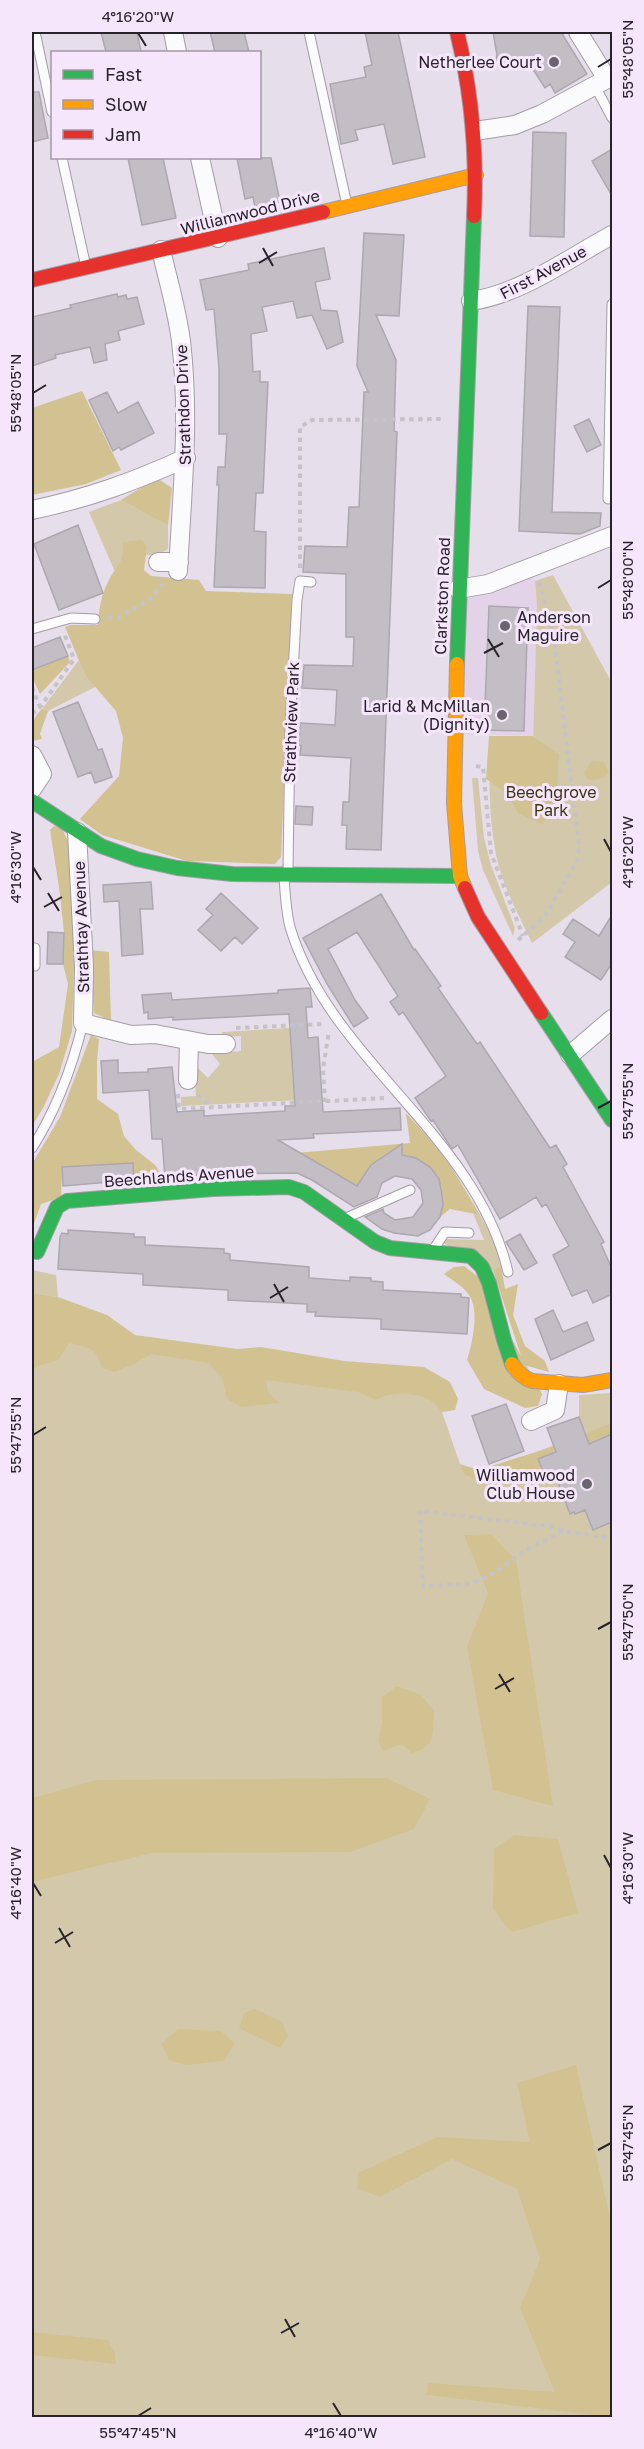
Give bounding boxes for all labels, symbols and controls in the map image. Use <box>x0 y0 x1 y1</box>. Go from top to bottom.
text: 4°16'20"W <box>102 7 174 25</box>
text: 55°48'05"N <box>618 20 636 98</box>
legend <box>51 51 261 159</box>
place label: Netherlee Court <box>418 52 542 72</box>
marker: Netherlee Court <box>547 55 561 69</box>
text: Fast <box>105 63 142 85</box>
text: Slow <box>105 93 148 115</box>
text: Jam <box>105 123 141 145</box>
street label: Williamwood Drive <box>178 185 322 239</box>
street label: First Avenue <box>496 241 590 303</box>
street label: Strathdon Drive <box>171 344 195 466</box>
text: 55°48'05"N <box>6 354 24 432</box>
street label: Clarkston Road <box>430 537 454 655</box>
text: 55°48'00"N <box>618 540 636 620</box>
place label: Anderson Maguire <box>517 607 591 645</box>
marker: Anderson Maguire <box>498 619 512 633</box>
street label: Strathview Park <box>279 661 303 783</box>
place label: Larid & McMillan (Dignity) <box>363 696 490 734</box>
marker: Larid & McMillan (Dignity) <box>495 708 509 722</box>
park label: Beechgrove Park <box>506 782 596 820</box>
text: 4°16'20"W <box>618 816 636 888</box>
text: 4°16'30"W <box>6 831 24 903</box>
street label: Strathtay Avenue <box>69 861 93 993</box>
text: 55°47'55"N <box>618 1063 636 1139</box>
street label: Beechlands Avenue <box>103 1161 255 1191</box>
text: 55°47'55"N <box>6 1397 24 1473</box>
place label: Williamwood Club House <box>476 1465 575 1503</box>
marker: Williamwood Club House <box>580 1477 594 1491</box>
text: 55°47'50"N <box>618 1583 636 1661</box>
text: 4°16'30"W <box>618 1832 636 1904</box>
text: 4°16'40"W <box>6 1847 24 1919</box>
text: 55°47'45"N <box>618 2104 636 2182</box>
text: 55°47'45"N <box>99 2423 177 2441</box>
text: 4°16'40"W <box>305 2423 377 2441</box>

